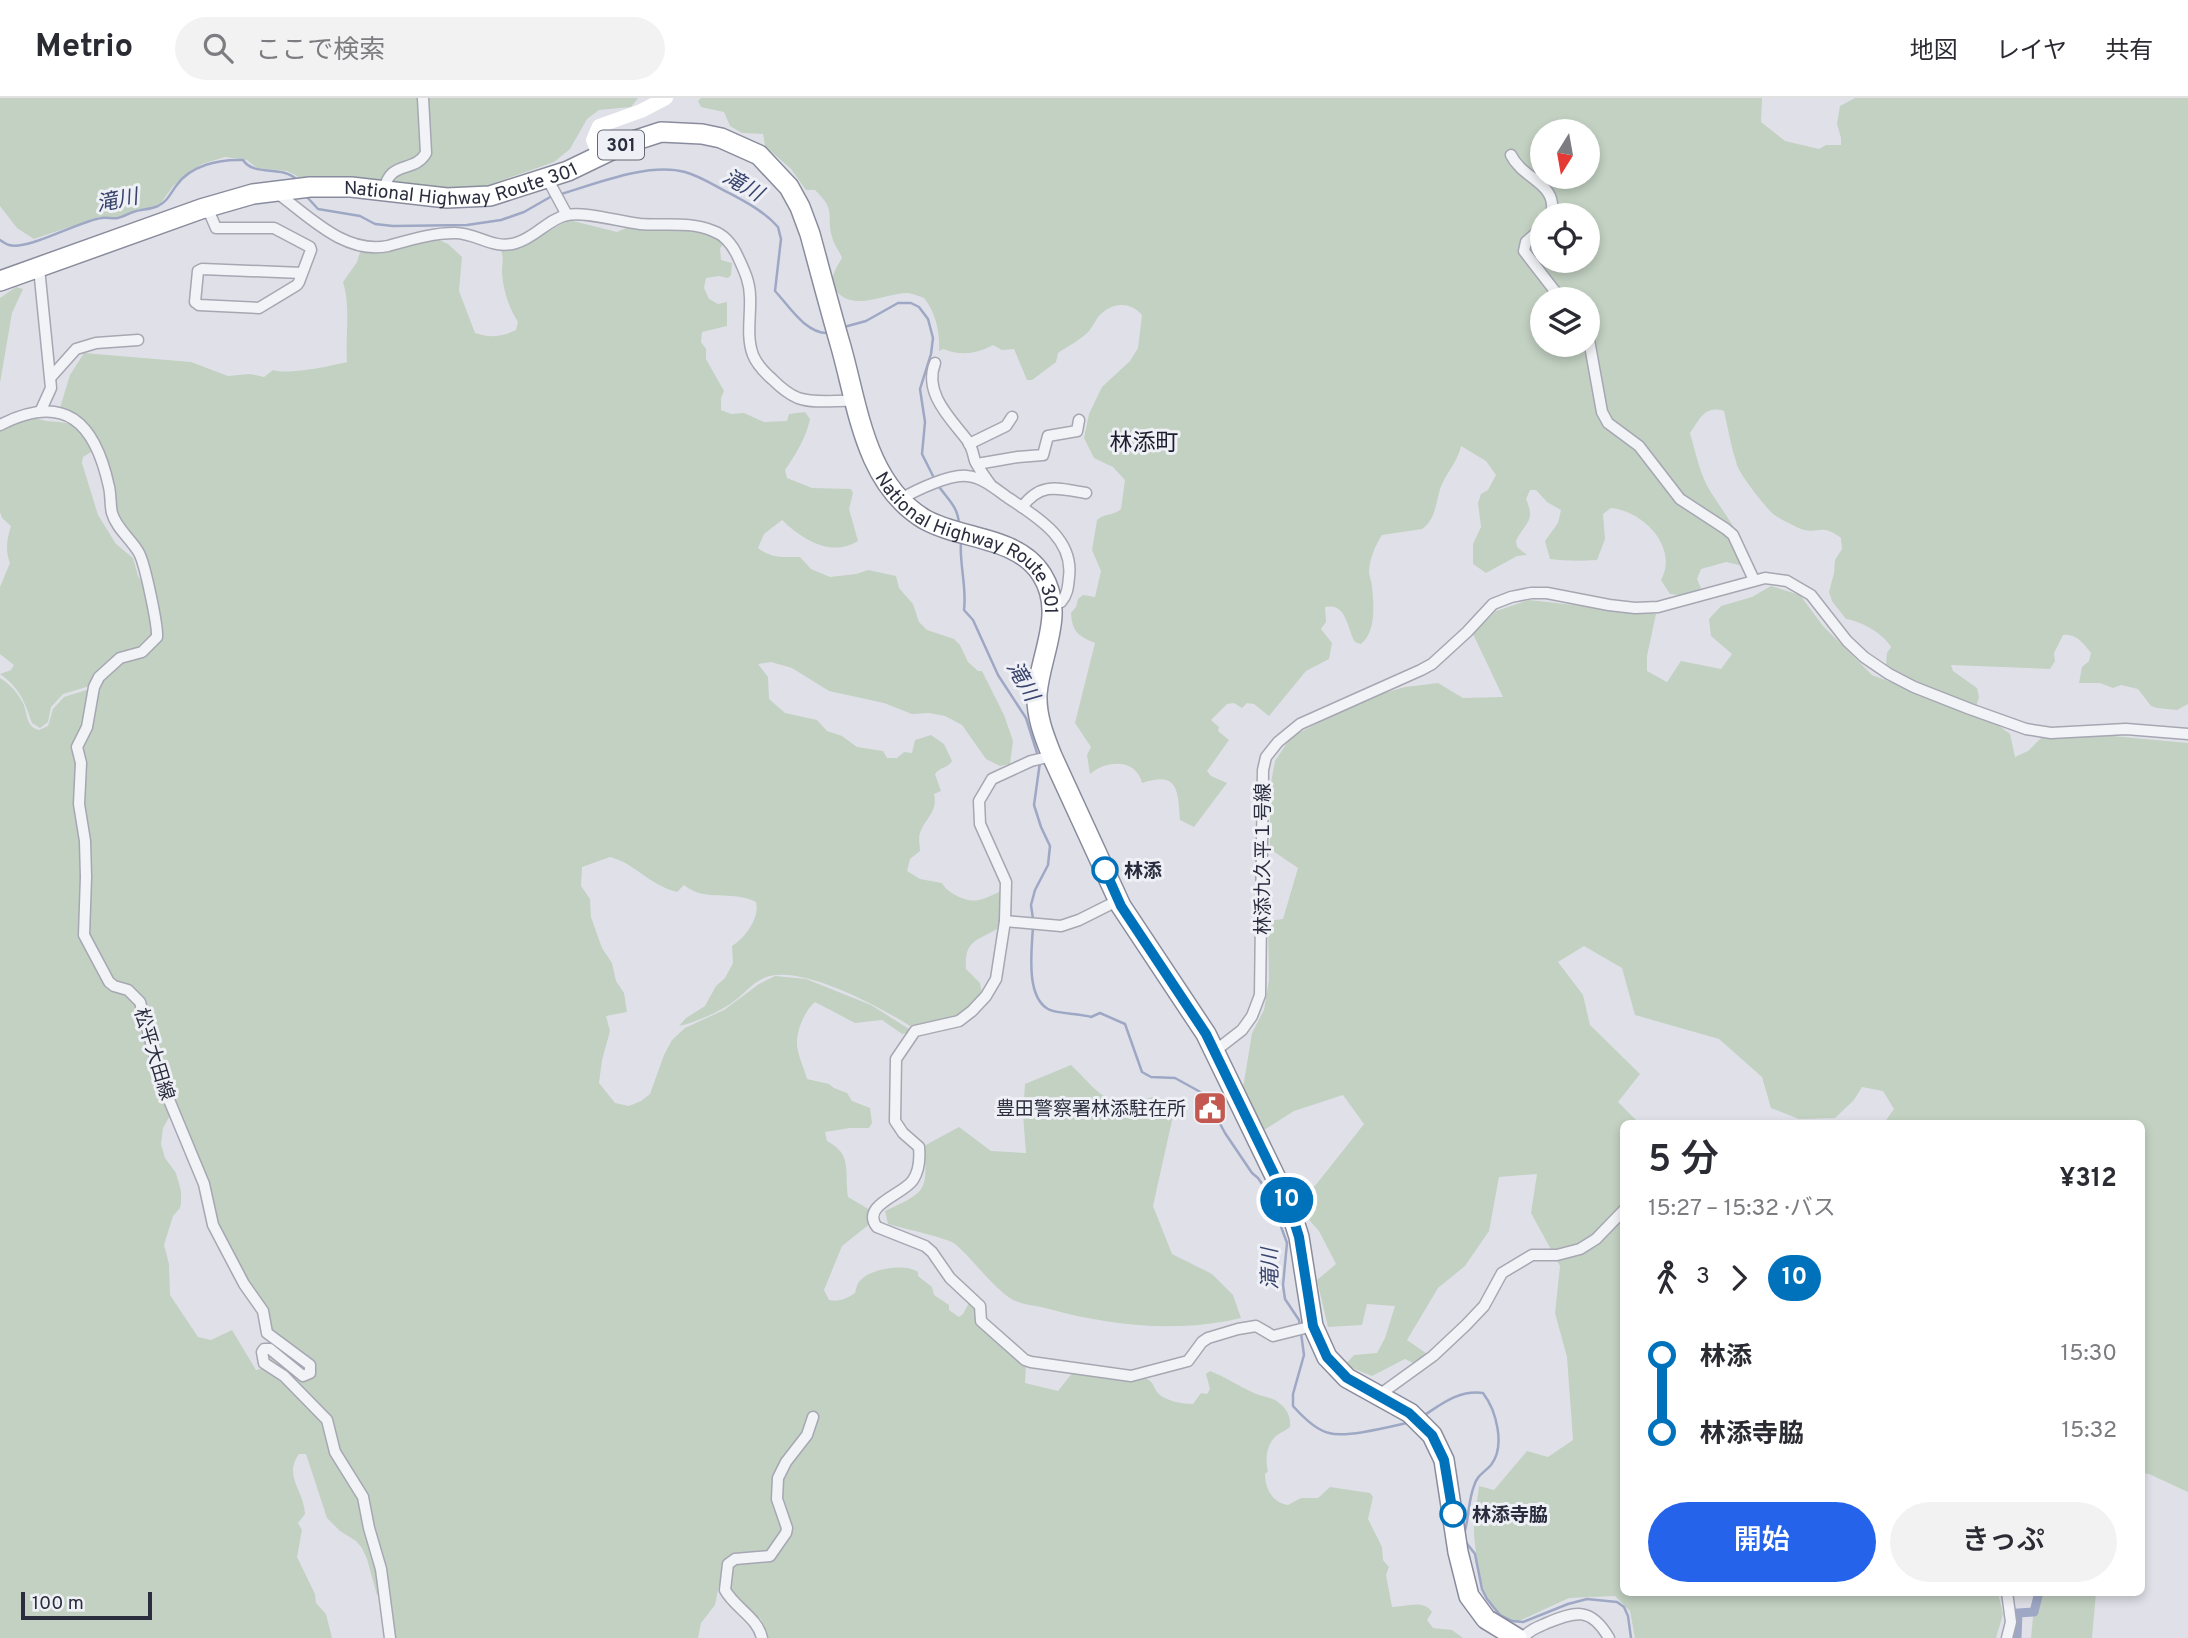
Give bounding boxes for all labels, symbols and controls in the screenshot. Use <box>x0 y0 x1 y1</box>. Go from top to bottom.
search box <box>175 17 665 80</box>
text: Metrio <box>35 27 133 69</box>
icon: search <box>199 29 237 67</box>
text: ここで検索 <box>255 35 385 68</box>
text: 地図 <box>1910 37 1958 67</box>
text: レイヤ <box>1996 37 2067 67</box>
text: 共有 <box>2105 37 2153 67</box>
north arrow <box>1530 119 1600 189</box>
map controls <box>1530 119 1600 357</box>
road number: 301 <box>598 130 644 160</box>
street label: National Highway Route 301 <box>344 158 583 212</box>
water label: 滝川 <box>717 164 769 209</box>
water label: 滝川 <box>94 184 142 219</box>
button: locate <box>1530 203 1600 273</box>
button: layers <box>1530 287 1600 357</box>
district label: 林添町 <box>1110 430 1179 459</box>
street label: National Highway Route 301 <box>869 468 1062 614</box>
water label: 滝川 <box>1000 657 1045 708</box>
street label: 林添九久平１号線 <box>1252 783 1276 935</box>
marker: 林添 <box>1092 857 1118 883</box>
place label: 林添 <box>1124 860 1162 884</box>
street label: 松平大田線 <box>128 1006 178 1104</box>
public building icon: 豊田警察署林添駐在所 <box>1191 1089 1229 1127</box>
place label: 豊田警察署林添駐在所 <box>996 1098 1186 1122</box>
text: 5 分 <box>1648 1137 1719 1186</box>
text: ¥312 <box>2059 1163 2117 1196</box>
line badge: 10 <box>1256 1177 1318 1223</box>
text: 10 <box>1274 1185 1300 1215</box>
text: 15:27 – 15:32 · バス <box>1648 1195 1836 1224</box>
water label: 滝川 <box>1258 1246 1285 1290</box>
icon: walk <box>1648 1259 1686 1297</box>
icon: forward <box>1720 1259 1758 1297</box>
text: 3 <box>1696 1263 1710 1292</box>
text: 10 <box>1782 1263 1807 1293</box>
text: 15:30 <box>2061 1340 2117 1369</box>
text: 林添 <box>1700 1342 1752 1375</box>
text: 15:32 <box>2062 1417 2117 1446</box>
text: 林添寺脇 <box>1700 1419 1804 1452</box>
marker: 林添寺脇 <box>1440 1501 1466 1527</box>
button: 開始 <box>1648 1502 1876 1582</box>
button: きっぷ <box>1890 1502 2117 1582</box>
place label: 林添寺脇 <box>1472 1504 1548 1528</box>
scale bar <box>21 1589 152 1621</box>
text: 100 m <box>32 1592 84 1616</box>

